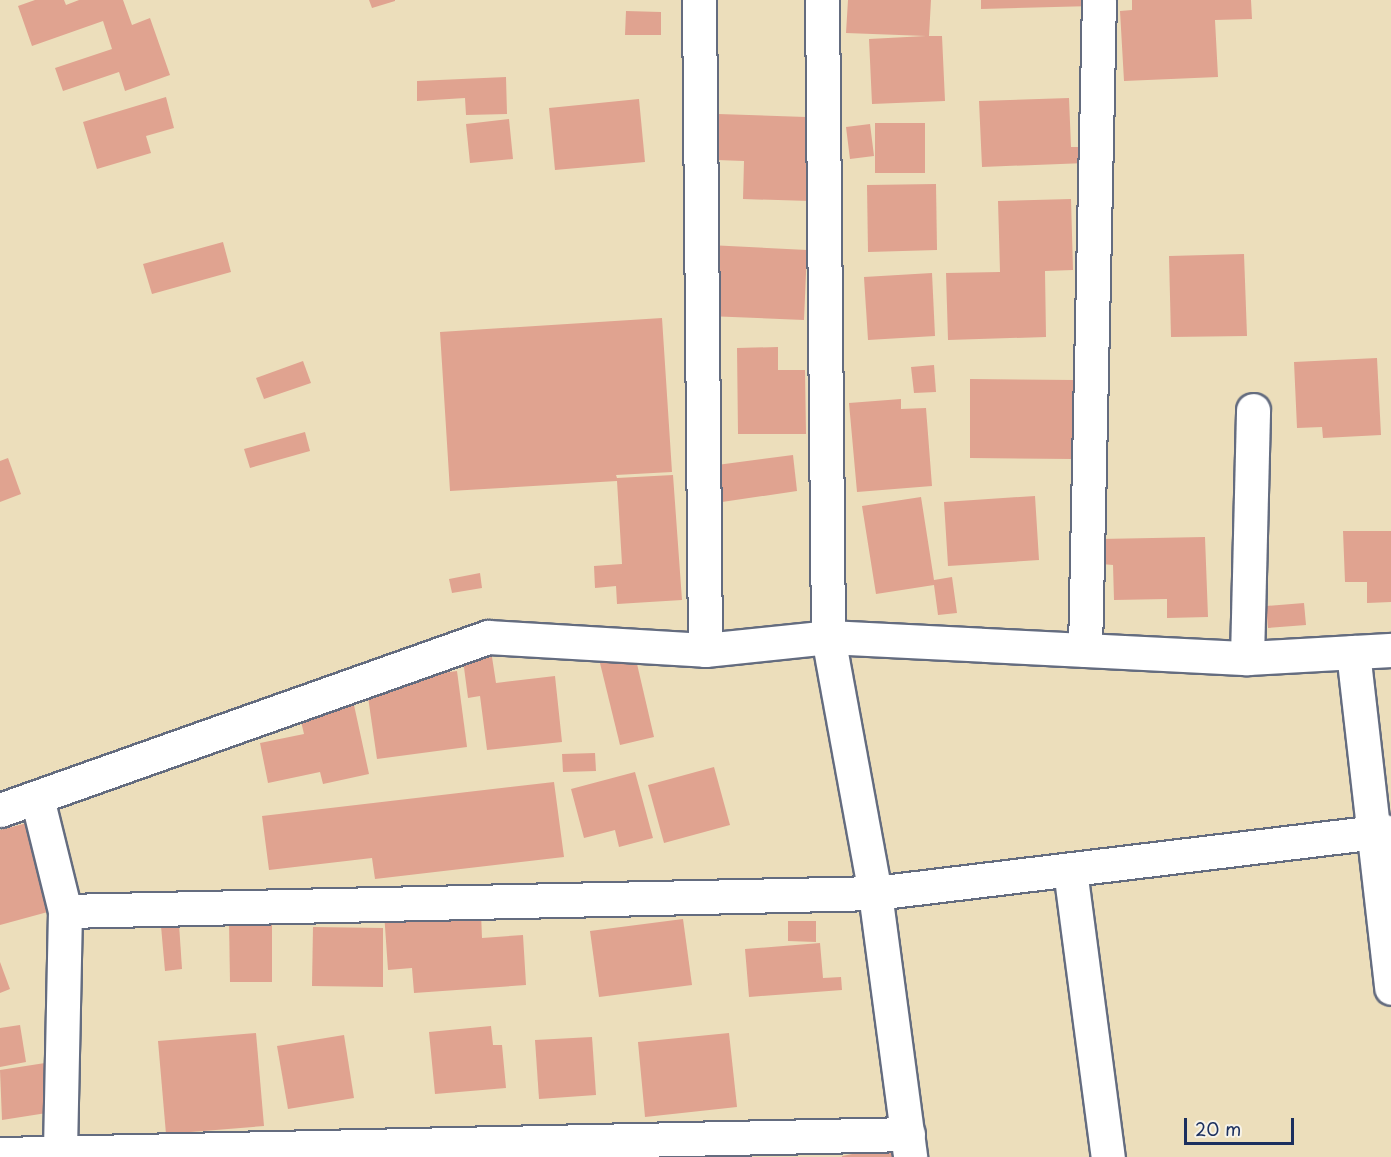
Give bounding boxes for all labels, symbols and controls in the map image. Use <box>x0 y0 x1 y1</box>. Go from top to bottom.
scale bar <box>1187 1106 1296 1144</box>
text: 20 m <box>1195 1115 1241 1142</box>

